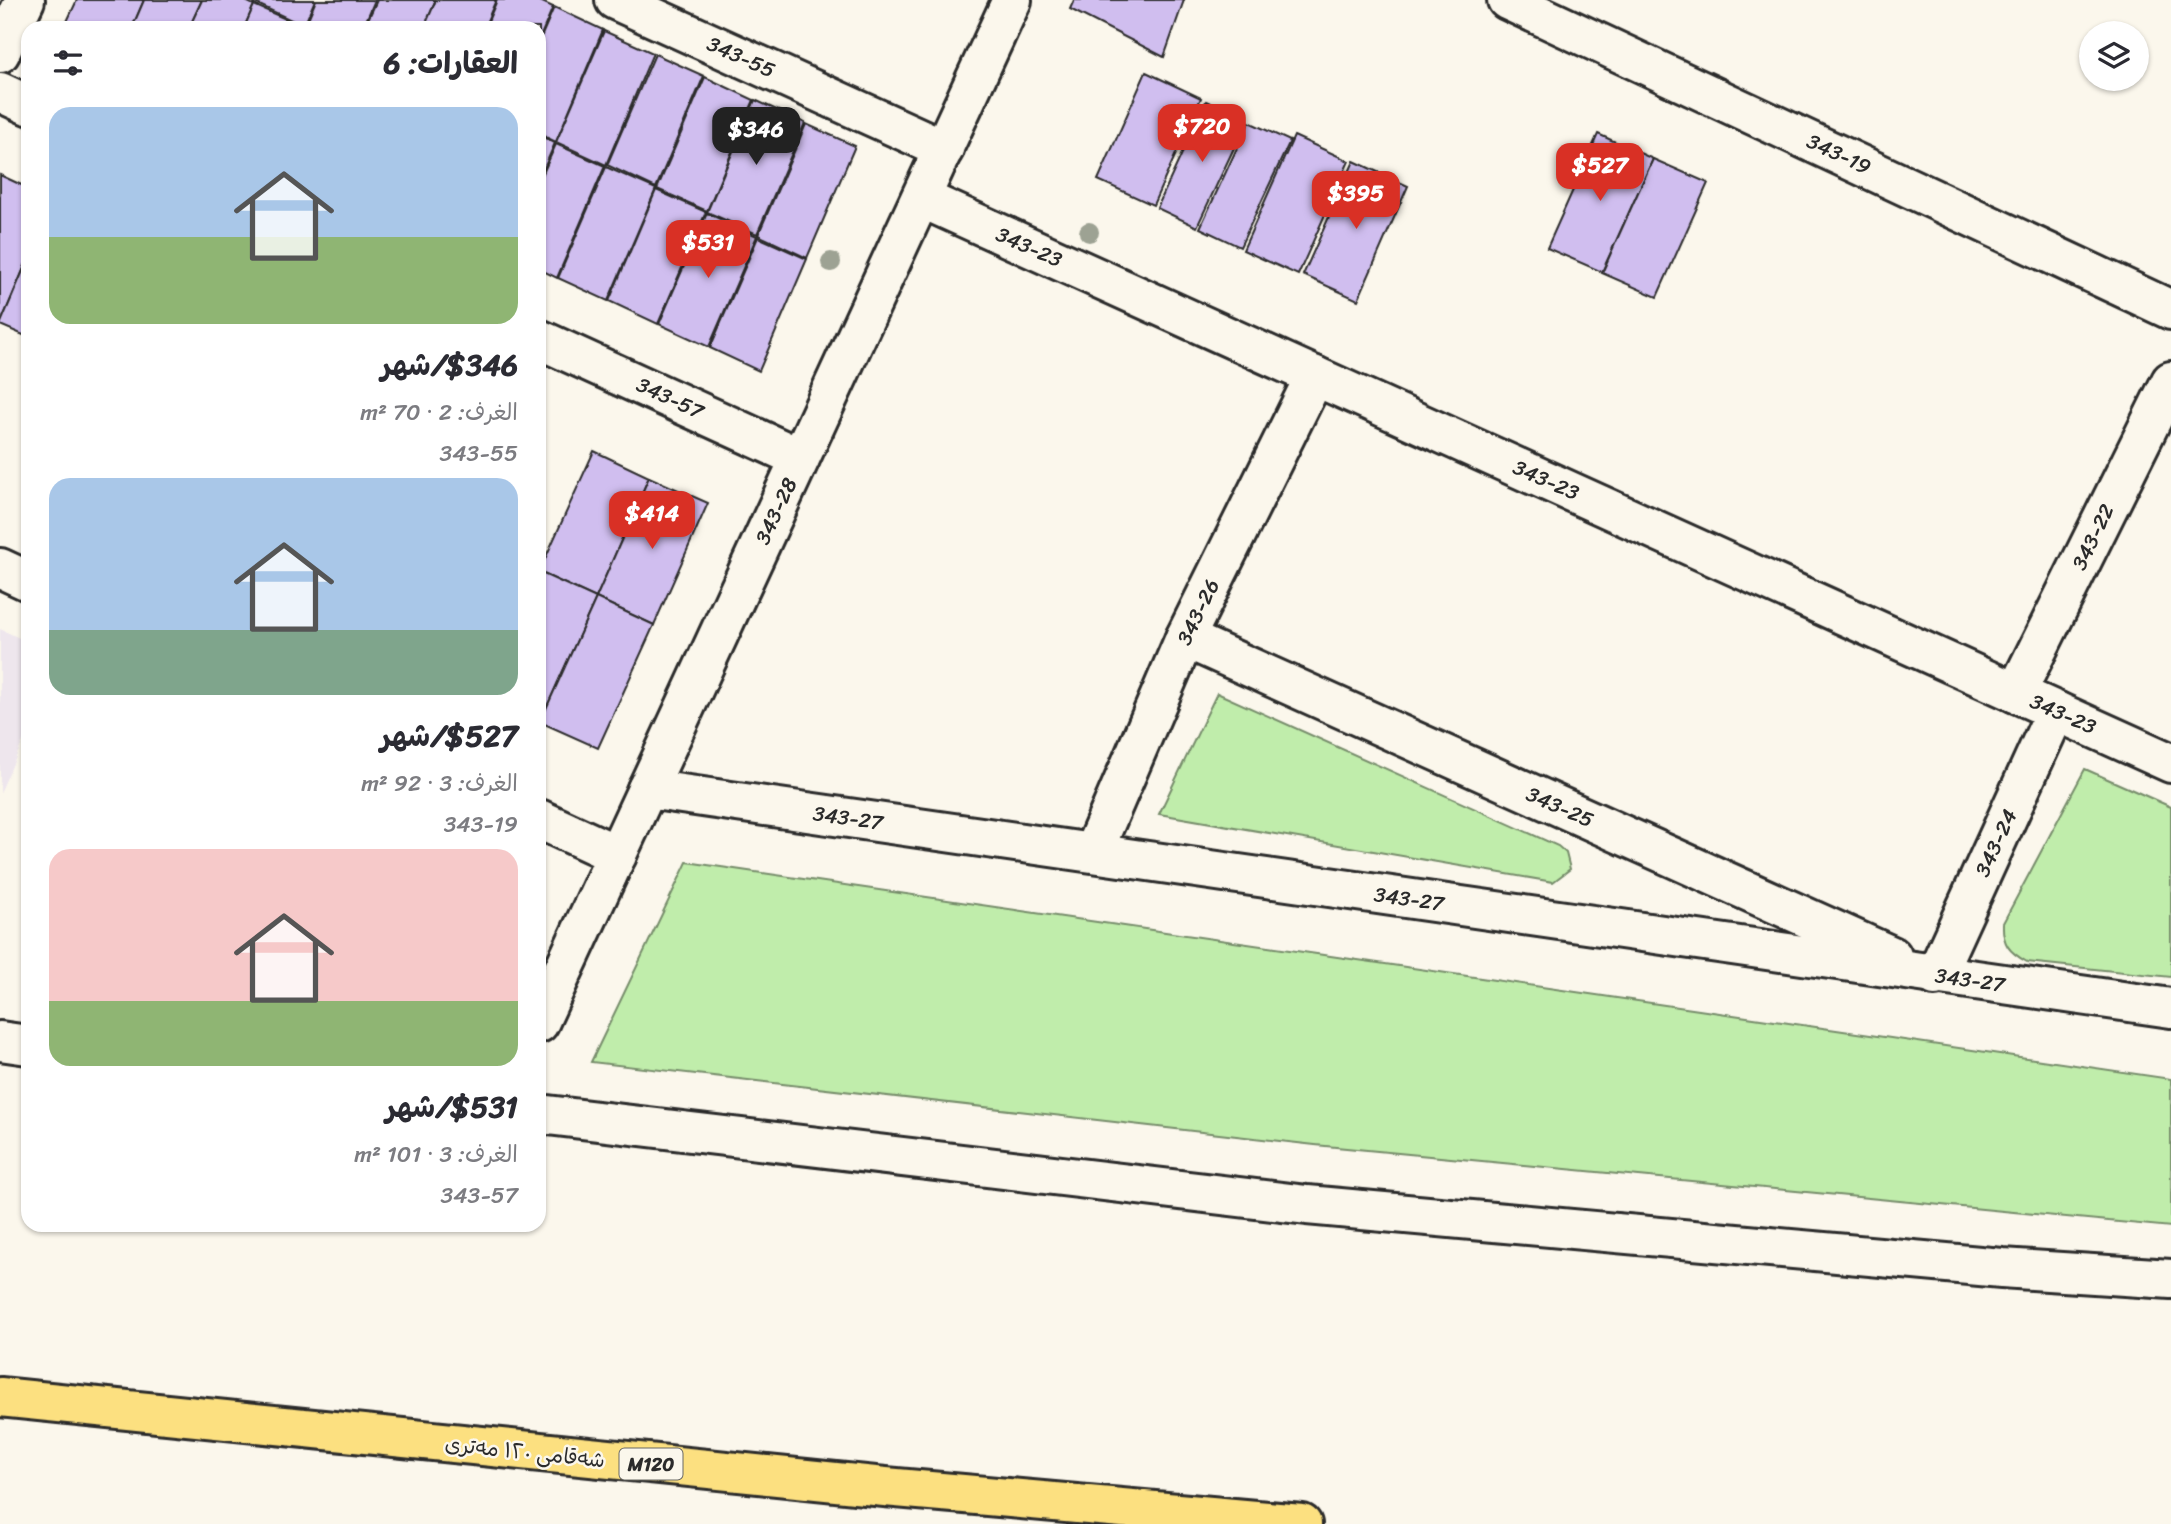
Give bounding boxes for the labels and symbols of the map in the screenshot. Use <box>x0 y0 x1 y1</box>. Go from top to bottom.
street label: 343-55 <box>701 25 782 89</box>
pin: $720 <box>1161 104 1243 164</box>
pin: $346 <box>715 108 797 167</box>
street label: 343-19 <box>1800 122 1878 186</box>
pin: $527 <box>1559 144 1641 203</box>
pin: $395 <box>1315 172 1397 231</box>
street label: 343-23 <box>989 215 1069 279</box>
pin: $531 <box>667 220 749 280</box>
street label: 343-57 <box>630 366 712 431</box>
street label: 343-23 <box>1506 448 1586 512</box>
street label: 343-28 <box>744 471 808 551</box>
pin: $414 <box>611 491 693 551</box>
street label: 343-22 <box>2061 497 2125 577</box>
street label: 343-26 <box>1166 572 1230 652</box>
street label: 343-23 <box>2023 682 2103 746</box>
street label: 343-25 <box>1520 775 1600 839</box>
street label: 343-27 <box>811 794 887 842</box>
street label: 343-24 <box>1964 803 2028 883</box>
street label: 343-27 <box>1372 875 1448 923</box>
street label: 343-27 <box>1933 956 2009 1004</box>
street label: شەقامی ١٢٠ مەتری <box>443 1425 607 1479</box>
road number: M120 <box>620 1448 682 1480</box>

